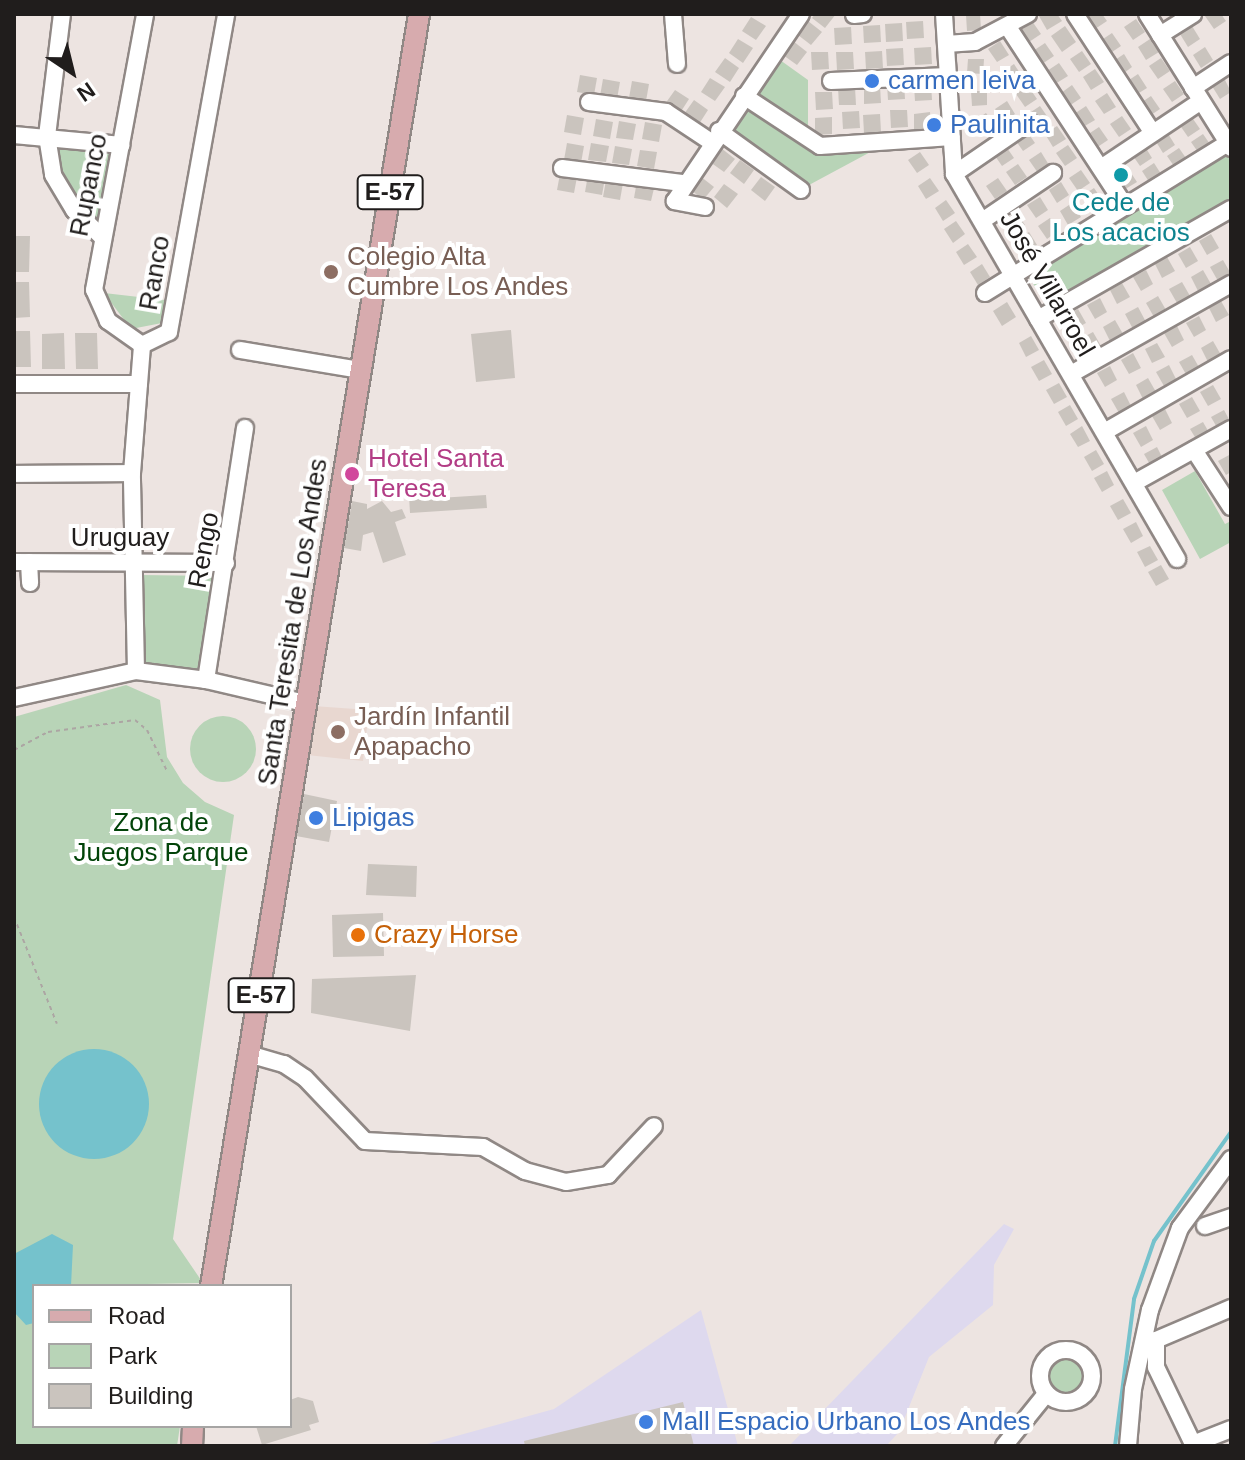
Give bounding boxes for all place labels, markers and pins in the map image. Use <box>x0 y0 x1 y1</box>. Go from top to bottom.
place label: carmen leiva <box>888 65 1035 97</box>
marker: carmen leiva <box>863 72 881 90</box>
place label: Paulinita <box>950 109 1050 141</box>
marker: Paulinita <box>925 116 943 134</box>
marker: Cede de Los acacios <box>1112 166 1130 184</box>
place label: Cede de Los acacios <box>1052 187 1190 248</box>
place label: Colegio Alta Cumbre Los Andes <box>347 241 570 302</box>
marker: Colegio Alta Cumbre Los Andes <box>322 263 340 281</box>
place label: Hotel Santa Teresa <box>368 443 504 504</box>
marker: Hotel Santa Teresa <box>343 465 361 483</box>
place label: Jardín Infantil Apapacho <box>354 701 510 762</box>
marker: Jardín Infantil Apapacho <box>329 723 347 741</box>
place label: Lipigas <box>332 802 414 834</box>
marker: Lipigas <box>307 809 325 827</box>
place label: Crazy Horse <box>374 919 518 951</box>
marker: Crazy Horse <box>349 926 367 944</box>
place label: Mall Espacio Urbano Los Andes <box>662 1406 1032 1438</box>
marker: Mall Espacio Urbano Los Andes <box>637 1413 655 1431</box>

